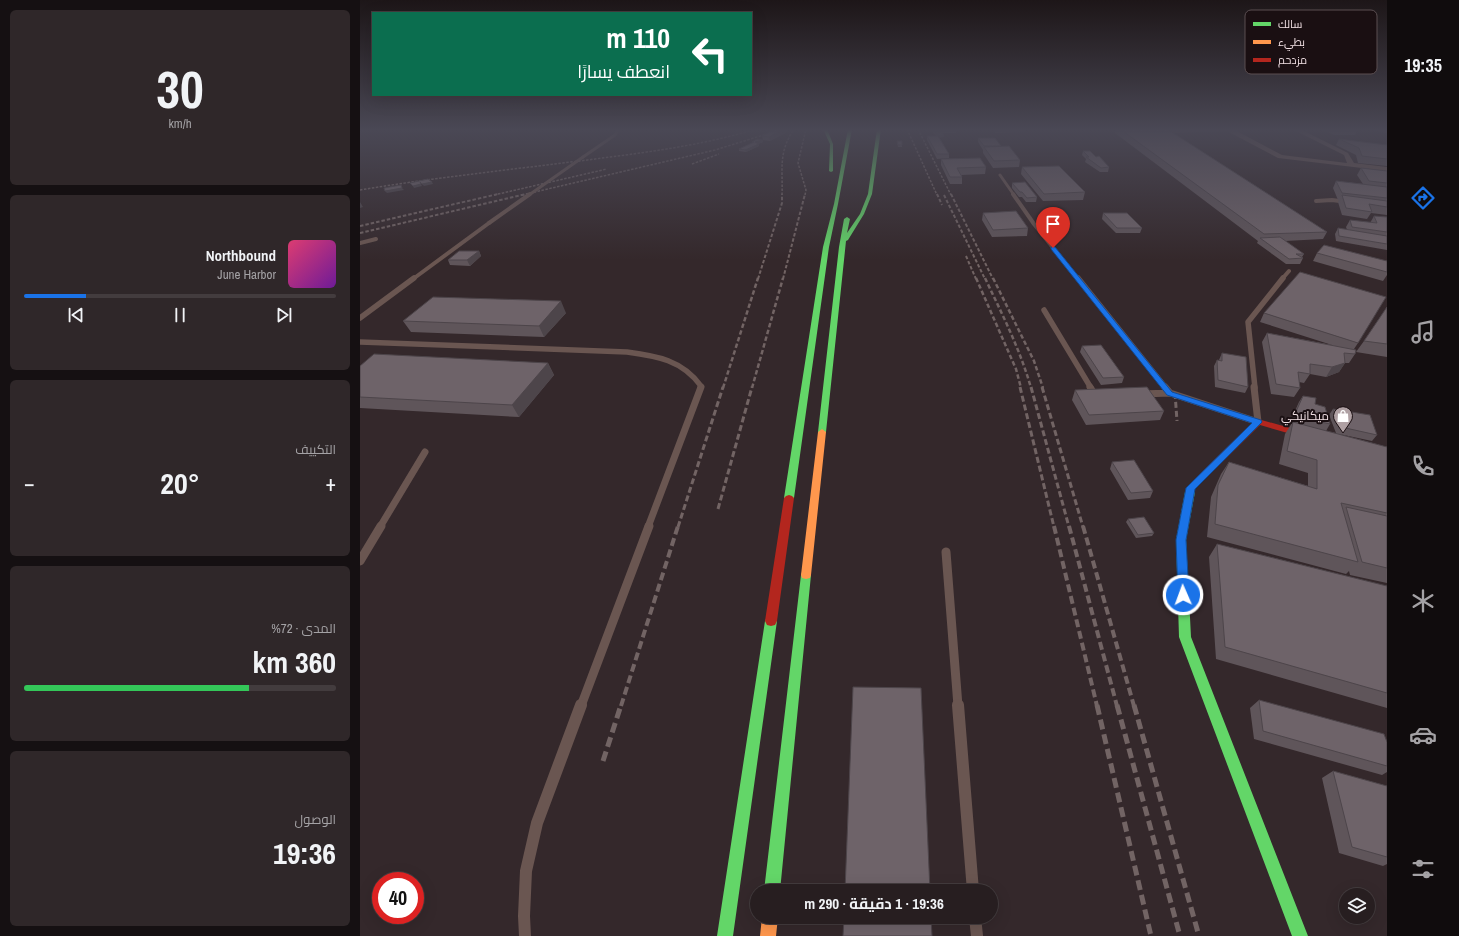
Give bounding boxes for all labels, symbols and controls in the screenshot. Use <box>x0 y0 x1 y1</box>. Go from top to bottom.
legend <box>1245 10 1377 74</box>
text: سالك <box>1278 17 1302 31</box>
text: 110 m <box>606 19 670 57</box>
icon: left <box>684 28 736 80</box>
text: بطيء <box>1278 35 1305 51</box>
text: مزدحم <box>1278 53 1307 68</box>
text: 19:35 <box>1404 53 1442 78</box>
text: 30 <box>156 54 204 124</box>
text: انعطف يسارًا <box>577 59 670 84</box>
text: km/h <box>168 115 192 132</box>
icon: directions <box>1409 184 1437 212</box>
pin <box>1036 207 1070 248</box>
icon: arrive <box>1042 213 1064 235</box>
text: Northbound <box>206 245 276 266</box>
text: June Harbor <box>217 266 276 283</box>
icon: previous <box>65 304 87 326</box>
icon: pause <box>169 304 191 326</box>
icon: next <box>273 304 295 326</box>
icon: music <box>1409 318 1437 346</box>
shop icon: ميكانيكي <box>1332 405 1354 433</box>
place label: ميكانيكي <box>1281 408 1329 426</box>
text: التكييف <box>295 441 336 458</box>
icon: phone <box>1409 452 1437 480</box>
text: 20° <box>160 463 200 503</box>
text: − <box>24 468 35 498</box>
text: + <box>325 468 336 498</box>
position arrow <box>1162 574 1204 616</box>
icon: climate <box>1409 587 1437 615</box>
text: المدى · 72% <box>271 620 336 637</box>
text: 360 km <box>253 642 336 682</box>
icon: car <box>1409 721 1437 749</box>
text: الوصول <box>295 811 336 828</box>
text: 19:36 <box>273 833 336 873</box>
icon: filters <box>1409 855 1437 883</box>
speed limit sign: 40 <box>372 872 424 924</box>
map controls <box>1339 888 1375 924</box>
button: layers <box>1339 888 1375 924</box>
text: 19:36 · 1 دقيقة · 290 m <box>804 893 944 914</box>

